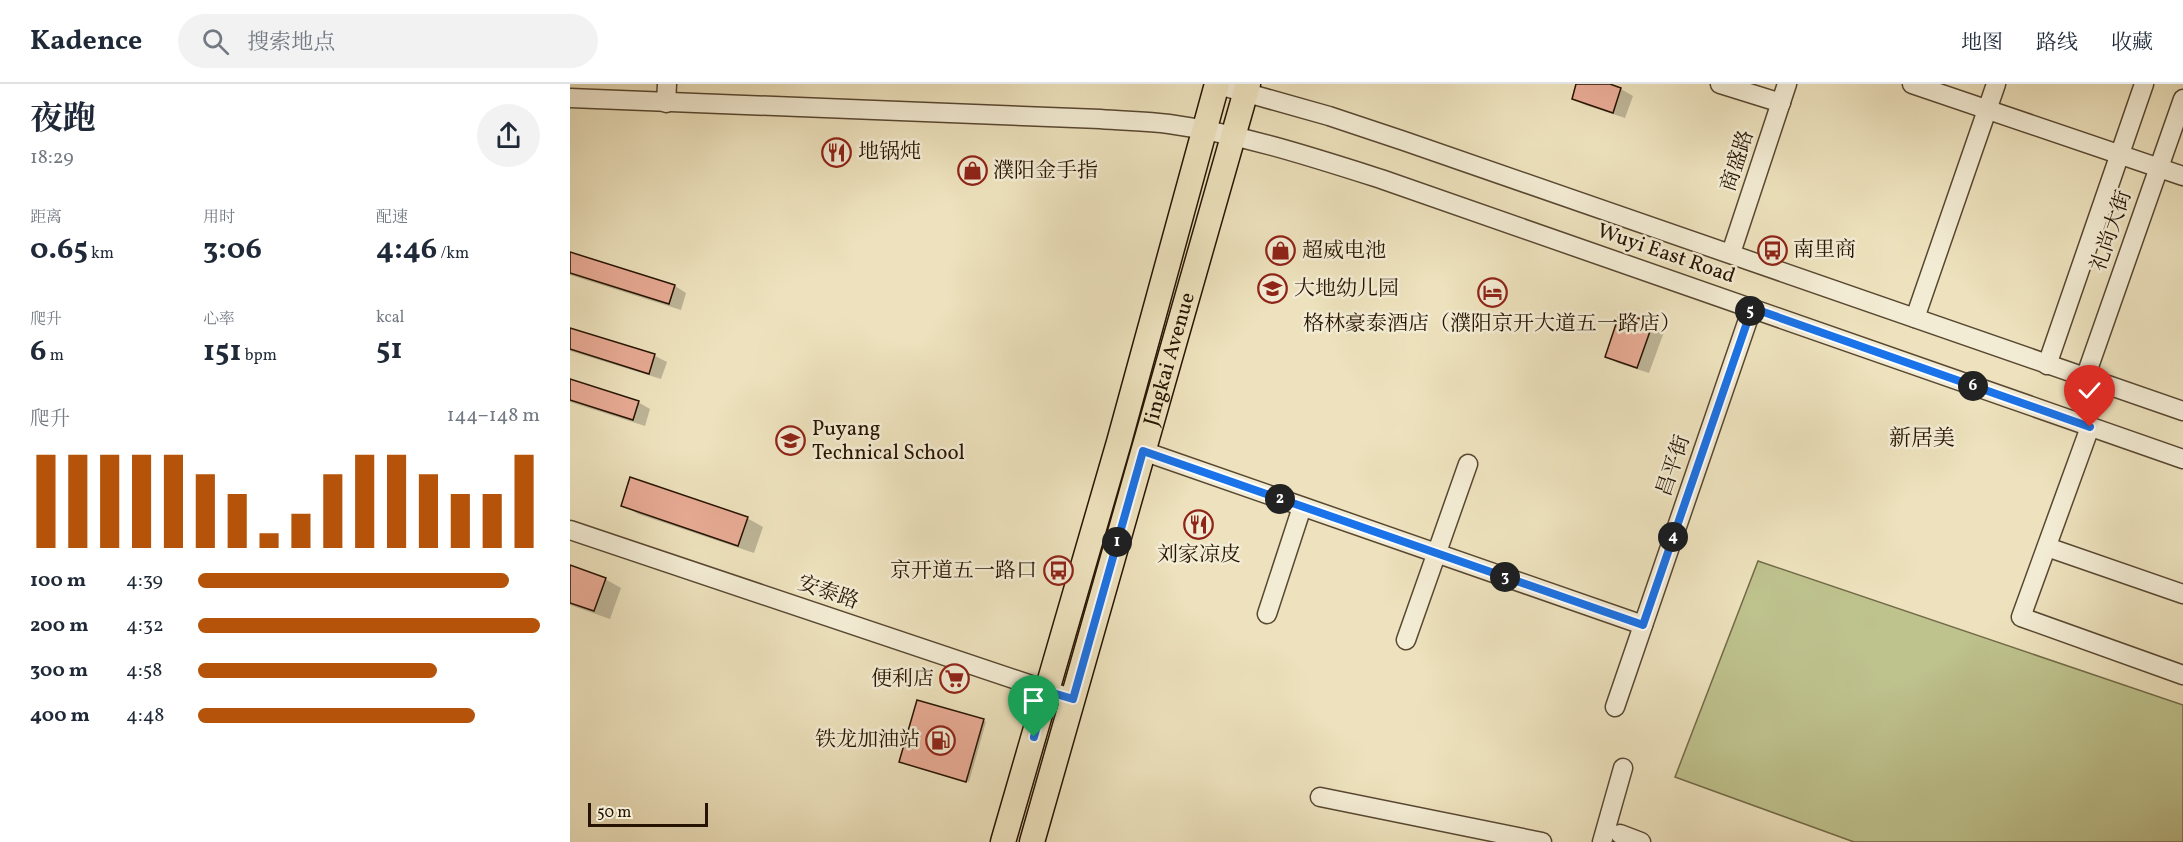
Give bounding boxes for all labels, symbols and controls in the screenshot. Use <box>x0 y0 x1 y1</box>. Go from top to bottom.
search box <box>178 14 598 68</box>
text: Kadence <box>30 22 142 61</box>
icon: search <box>199 25 232 58</box>
text: 搜索地点 <box>247 28 335 59</box>
text: 地图 <box>1961 29 2003 58</box>
text: 路线 <box>2036 29 2078 58</box>
text: 收藏 <box>2111 29 2153 58</box>
text: 夜跑 <box>30 98 96 144</box>
button: share <box>477 104 540 167</box>
street label: 商盛路 <box>1714 127 1762 195</box>
restaurant icon: 地锅炖 <box>821 136 853 168</box>
place label: 地锅炖 <box>858 138 921 167</box>
text: 18:29 <box>30 144 74 172</box>
shop icon: 濮阳金手指 <box>956 155 988 187</box>
place label: 濮阳金手指 <box>993 157 1098 186</box>
street label: 礼尚大街 <box>2085 187 2139 275</box>
text: 距离 <box>30 207 62 229</box>
text: 用时 <box>203 207 235 229</box>
text: 配速 <box>376 207 408 229</box>
street label: Wuyi East Road <box>1593 217 1739 291</box>
text: 0.65 <box>30 229 88 271</box>
text: 3:06 <box>203 229 262 271</box>
text: 4:46 <box>376 229 437 271</box>
bus stop icon: 南里商 <box>1756 234 1788 266</box>
shop icon: 超威电池 <box>1265 235 1297 267</box>
place label: 南里商 <box>1793 236 1856 265</box>
place label: 超威电池 <box>1302 237 1386 266</box>
text: km <box>88 243 114 265</box>
text: /km <box>437 243 469 265</box>
school or university icon: 大地幼儿园 <box>1257 273 1289 305</box>
place label: 大地幼儿园 <box>1294 275 1399 304</box>
hotel icon: 格林豪泰酒店（濮阳京开大道五一路店） <box>1476 277 1508 309</box>
street label: Jingkai Avenue <box>1137 289 1202 429</box>
pin: 5 <box>1735 296 1765 326</box>
text: 5 <box>1746 300 1754 322</box>
text: kcal <box>376 307 404 329</box>
text: 爬升 <box>30 309 62 331</box>
text: 心率 <box>203 309 235 331</box>
place label: 格林豪泰酒店（濮阳京开大道五一路店） <box>1303 310 1681 339</box>
text: 51 <box>376 329 403 371</box>
text: 6 <box>30 331 46 373</box>
text: 151 <box>203 331 242 373</box>
text: m <box>46 345 64 367</box>
text: bpm <box>242 345 277 367</box>
pin <box>2064 365 2115 427</box>
pin: 6 <box>1958 371 1988 401</box>
icon: check <box>2073 374 2106 407</box>
text: 6 <box>1969 375 1977 397</box>
text: 144–148 m <box>447 402 540 430</box>
text: 爬升 <box>30 406 70 434</box>
place label: Puyang Technical School <box>812 415 965 468</box>
district label: 新居美 <box>1889 424 1955 455</box>
school or university icon: Puyang Technical School <box>775 425 807 457</box>
street label: 昌平街 <box>1650 431 1698 501</box>
pin: 2 <box>1265 484 1295 514</box>
text: 2 <box>1276 488 1284 510</box>
restaurant icon: 刘家凉皮 <box>1183 508 1215 540</box>
pin: 4 <box>1658 522 1688 552</box>
text: 4 <box>1668 526 1678 548</box>
pin: 1 <box>1102 527 1132 557</box>
text: 1 <box>1114 531 1120 553</box>
place label: 刘家凉皮 <box>1157 541 1241 570</box>
bus stop icon: 京开道五一路口 <box>1042 555 1074 587</box>
place label: 京开道五一路口 <box>890 557 1037 586</box>
pin: 3 <box>1490 562 1520 592</box>
text: 3 <box>1501 566 1509 588</box>
text: 100 m <box>30 567 86 595</box>
text: 4:39 <box>126 567 163 595</box>
street label: 安泰路 <box>793 569 863 617</box>
text: 200 m <box>30 612 88 640</box>
text: 4:32 <box>126 612 164 640</box>
text: 300 m <box>30 657 88 685</box>
text: 4:58 <box>126 657 162 685</box>
supermarket icon: 便利店 <box>939 663 971 695</box>
place label: 便利店 <box>871 665 934 694</box>
pin <box>1008 675 1059 737</box>
icon: arrive <box>1017 684 1050 717</box>
text: 400 m <box>30 702 90 730</box>
text: 4:48 <box>126 702 164 730</box>
fuel station icon: 铁龙加油站 <box>925 724 957 756</box>
place label: 铁龙加油站 <box>815 726 920 755</box>
scale bar <box>588 800 708 828</box>
text: 50 m <box>597 802 631 824</box>

